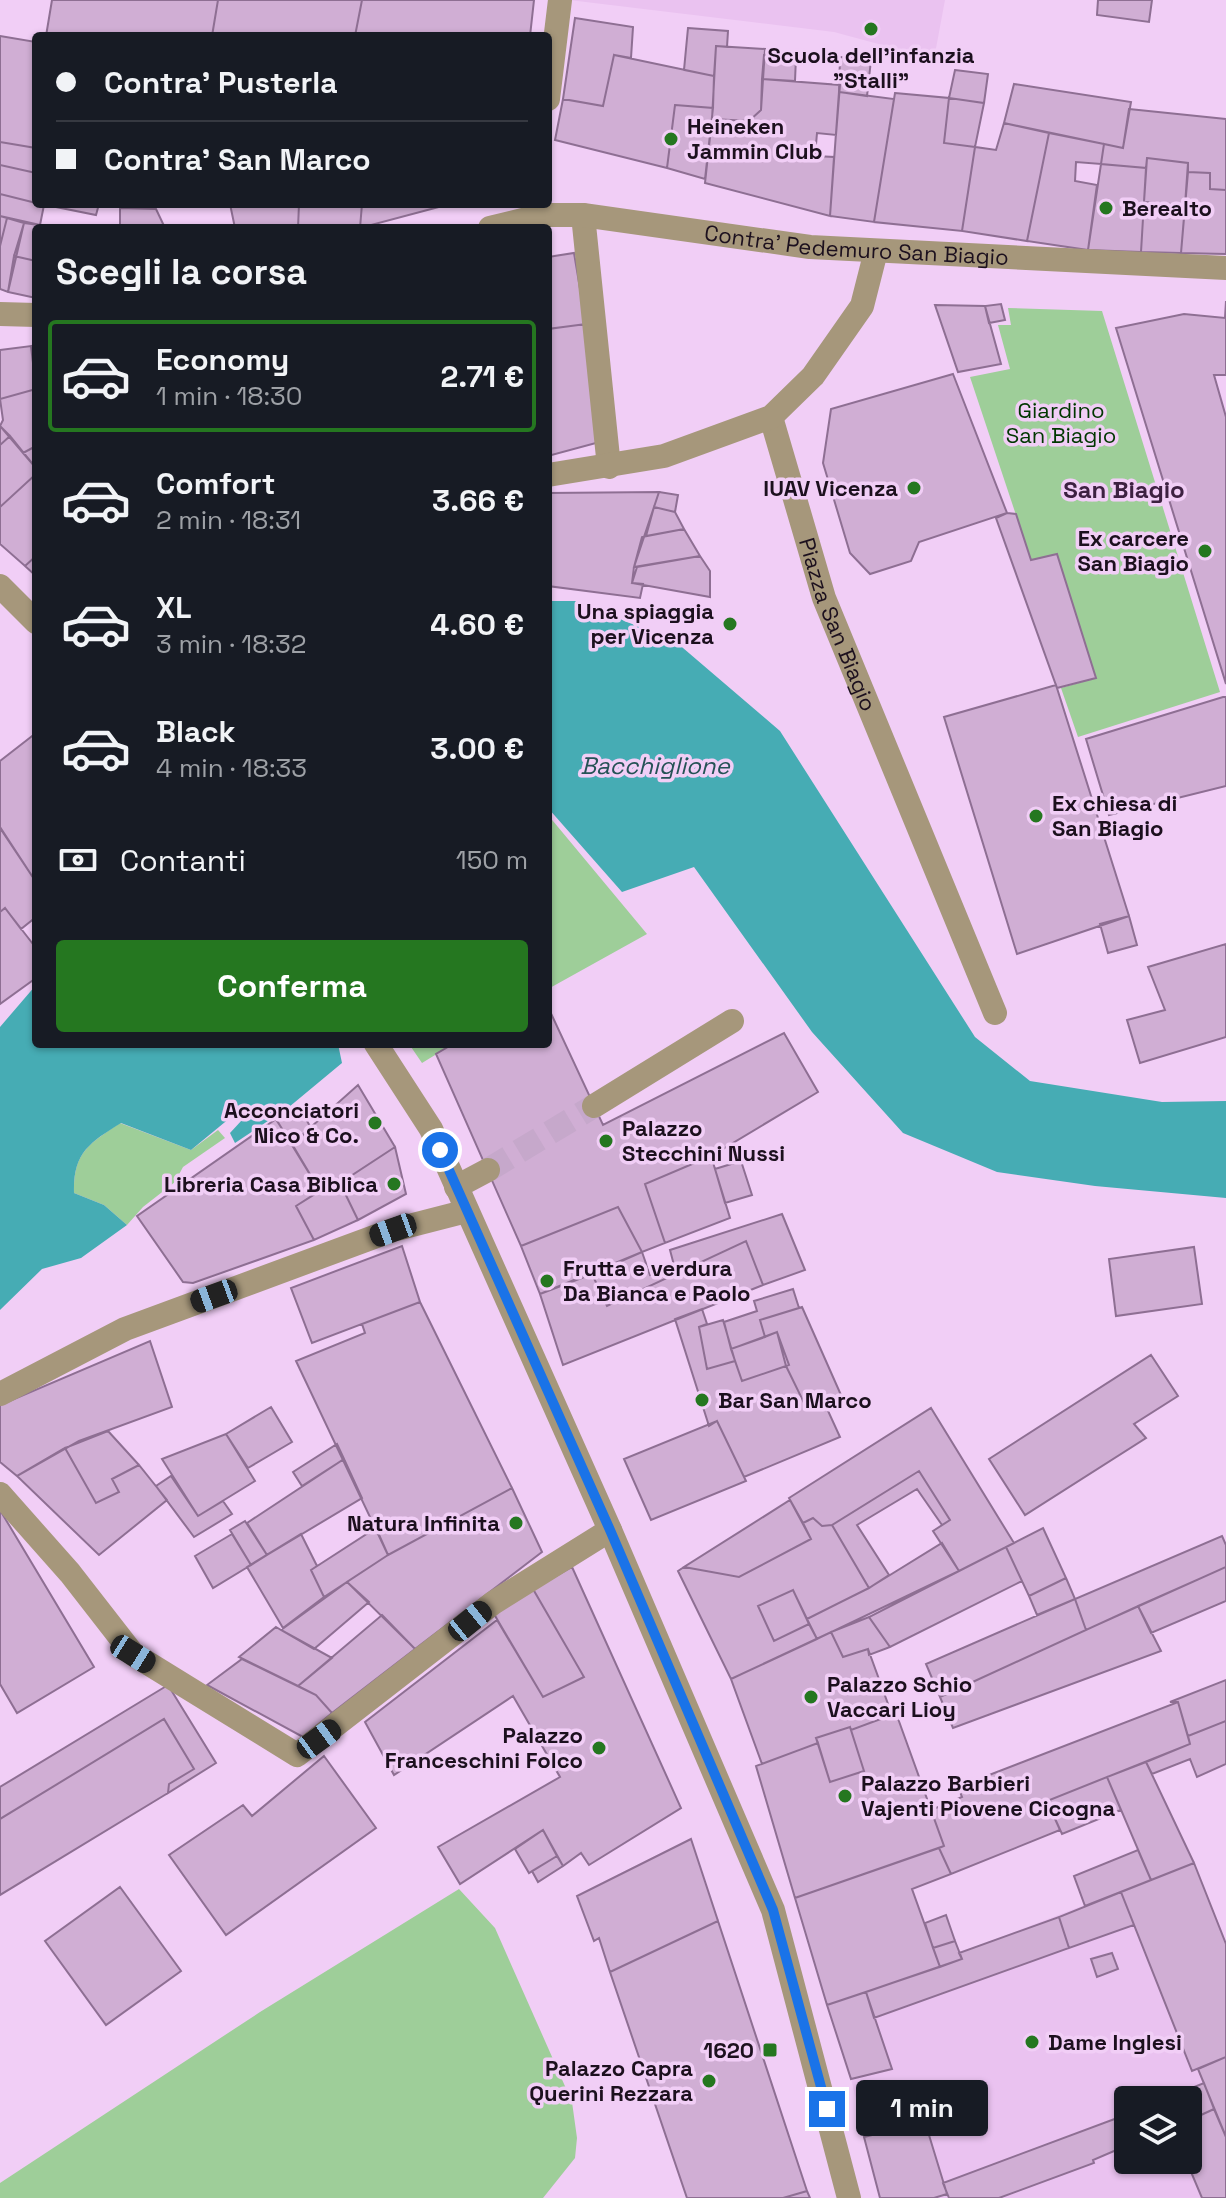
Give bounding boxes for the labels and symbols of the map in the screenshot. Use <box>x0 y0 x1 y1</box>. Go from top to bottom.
marker: Scuola dell'infanzia "Stalli" <box>862 20 880 38</box>
place label: Scuola dell'infanzia "Stalli" <box>767 41 975 94</box>
place label: Heineken Jammin Club <box>687 112 823 165</box>
marker: Heineken Jammin Club <box>662 130 680 148</box>
place label: Berealto <box>1122 194 1212 222</box>
marker: Berealto <box>1097 199 1115 217</box>
street label: Contra' Pedemuro San Biagio <box>703 218 1009 271</box>
park label: Giardino San Biagio <box>1006 396 1116 449</box>
place label: IUAV Vicenza <box>763 474 898 502</box>
district label: San Biagio <box>1063 474 1185 505</box>
marker: IUAV Vicenza <box>905 479 923 497</box>
place label: Ex carcere San Biagio <box>1078 524 1189 577</box>
street label: Piazza San Biagio <box>793 534 883 715</box>
marker: Ex carcere San Biagio <box>1196 542 1214 560</box>
place label: Una spiaggia per Vicenza <box>577 597 714 650</box>
marker: Una spiaggia per Vicenza <box>721 615 739 633</box>
water label: Bacchiglione <box>580 750 731 781</box>
place label: Ex chiesa di San Biagio <box>1052 789 1177 842</box>
marker: Ex chiesa di San Biagio <box>1027 807 1045 825</box>
place label: Acconciatori Nico & Co. <box>224 1096 359 1149</box>
marker: Acconciatori Nico & Co. <box>366 1114 384 1132</box>
place label: Palazzo Stecchini Nussi <box>622 1114 785 1167</box>
route start <box>422 1132 458 1168</box>
marker: Palazzo Stecchini Nussi <box>597 1132 615 1150</box>
place label: Libreria Casa Biblica <box>164 1170 378 1198</box>
marker: Libreria Casa Biblica <box>385 1175 403 1193</box>
car <box>366 1211 420 1249</box>
place label: Frutta e verdura Da Bianca e Paolo <box>563 1254 751 1307</box>
marker: Frutta e verdura Da Bianca e Paolo <box>538 1272 556 1290</box>
car <box>187 1277 241 1315</box>
place label: Bar San Marco <box>718 1386 872 1414</box>
marker: Bar San Marco <box>693 1391 711 1409</box>
place label: Natura Infinita <box>347 1509 500 1537</box>
marker: Natura Infinita <box>507 1514 525 1532</box>
car <box>444 1597 496 1645</box>
car <box>106 1631 160 1677</box>
place label: Palazzo Schio Vaccari Lioy <box>827 1670 972 1723</box>
marker: Palazzo Schio Vaccari Lioy <box>802 1688 820 1706</box>
car <box>293 1715 345 1763</box>
place label: Palazzo Franceschini Folco <box>385 1721 583 1774</box>
marker: Palazzo Franceschini Folco <box>590 1739 608 1757</box>
place label: Palazzo Barbieri Vajenti Piovene Cicogna <box>861 1769 1115 1822</box>
marker: Palazzo Barbieri Vajenti Piovene Cicogna <box>836 1787 854 1805</box>
place label: Dame Inglesi <box>1048 2028 1182 2056</box>
marker: Dame Inglesi <box>1023 2033 1041 2051</box>
place label: 1620 <box>703 2036 754 2064</box>
marker: 1620 <box>761 2041 779 2059</box>
place label: Palazzo Capra Querini Rezzara <box>529 2054 693 2107</box>
marker: Palazzo Capra Querini Rezzara <box>700 2072 718 2090</box>
callout: 1 min <box>855 2081 987 2137</box>
route end <box>809 2091 845 2127</box>

